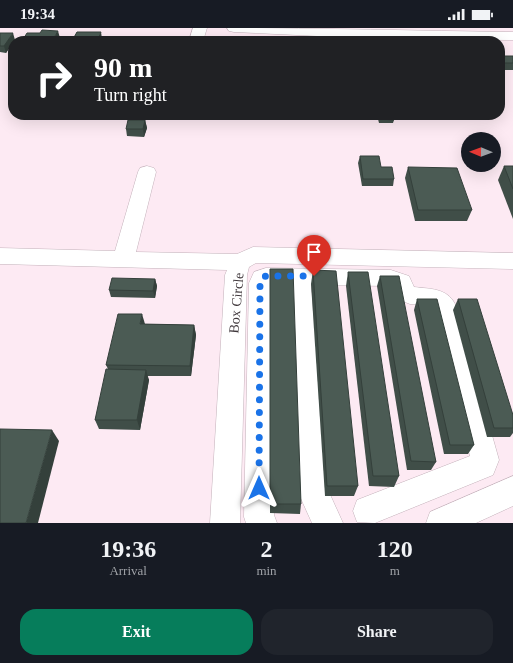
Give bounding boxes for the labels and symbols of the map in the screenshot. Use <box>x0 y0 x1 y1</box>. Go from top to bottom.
north arrow <box>461 132 501 172</box>
pin <box>297 235 331 276</box>
street label: Box Circle <box>226 272 247 334</box>
position arrow <box>238 467 280 509</box>

